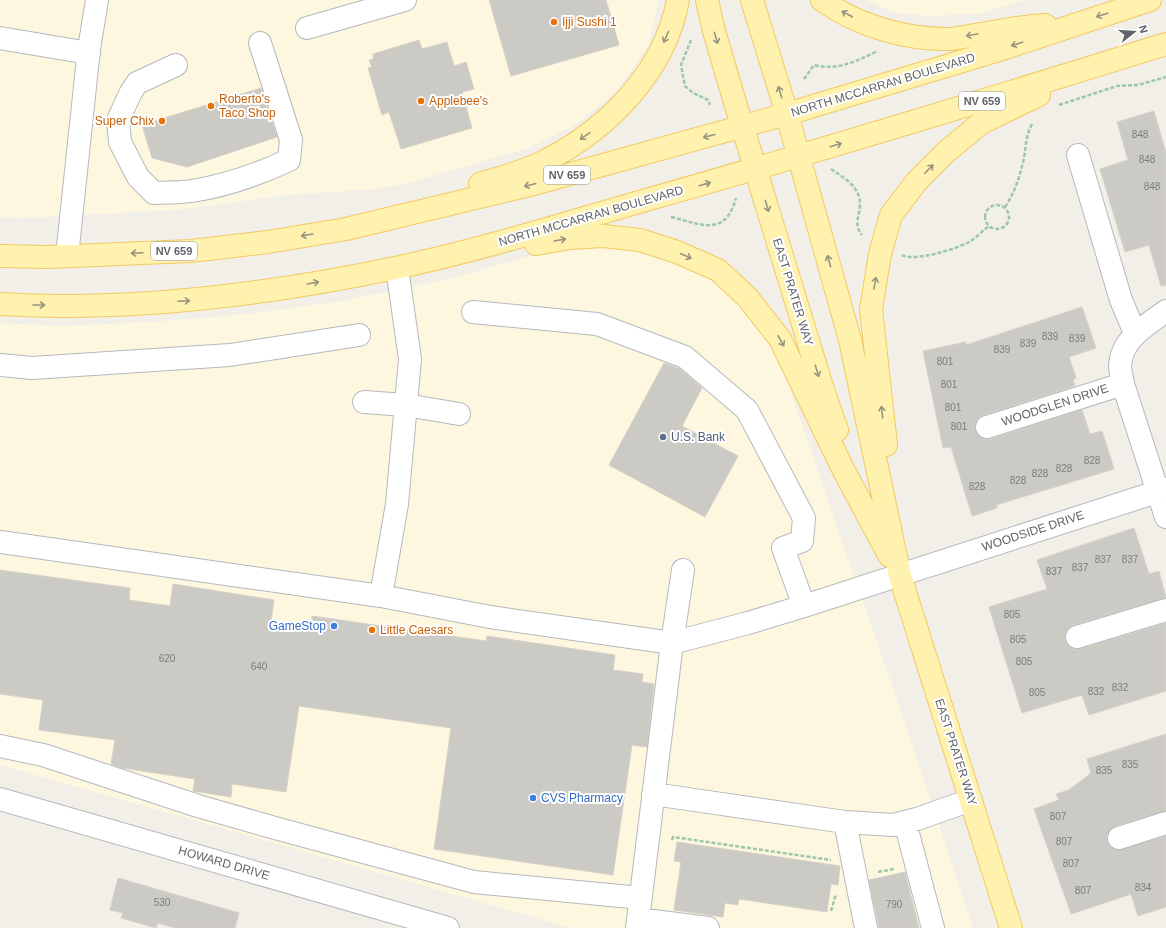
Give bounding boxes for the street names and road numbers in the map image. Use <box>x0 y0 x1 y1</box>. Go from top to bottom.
street label: NORTH MCCARRAN BOULEVARD <box>789 50 977 120</box>
road number: NV 659 <box>959 92 1005 110</box>
road number: NV 659 <box>544 166 590 184</box>
street label: NORTH MCCARRAN BOULEVARD <box>497 183 685 249</box>
street label: EAST PRATER WAY <box>770 237 816 347</box>
road number: NV 659 <box>151 242 197 260</box>
street label: WOODGLEN DRIVE <box>1000 381 1110 429</box>
street label: WOODSIDE DRIVE <box>980 508 1086 554</box>
street label: EAST PRATER WAY <box>932 697 980 807</box>
street label: HOWARD DRIVE <box>177 843 271 883</box>

